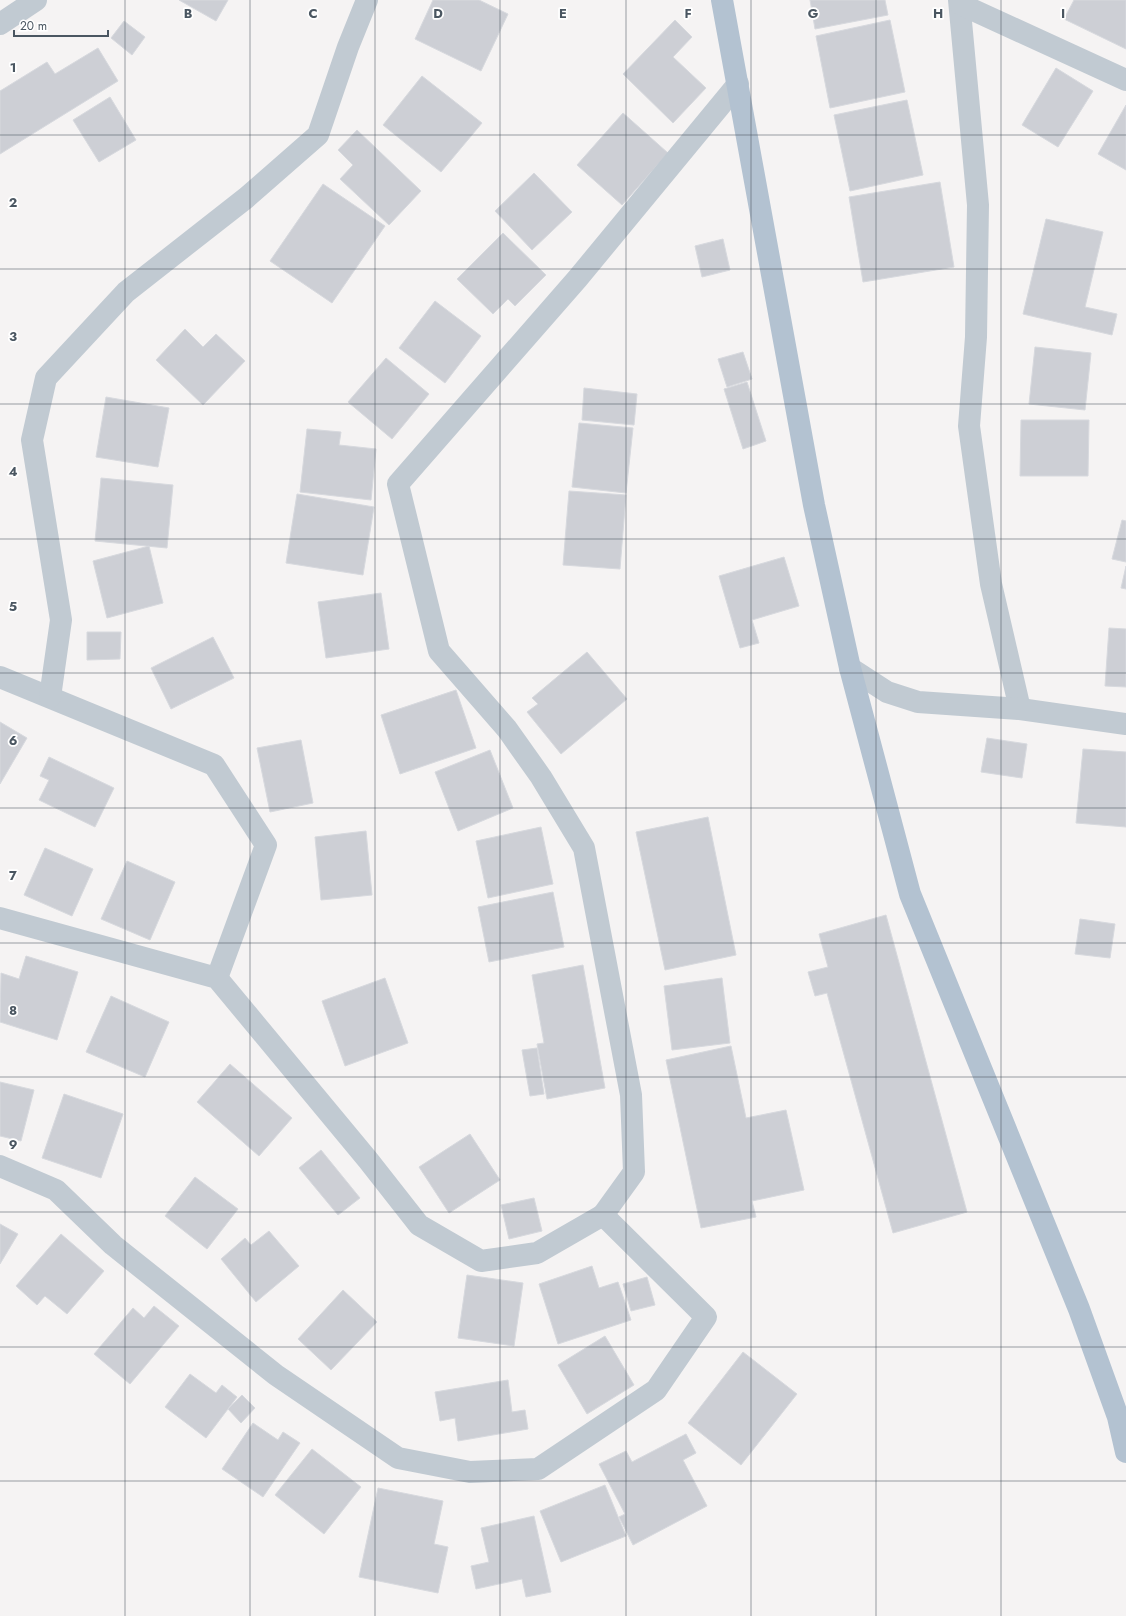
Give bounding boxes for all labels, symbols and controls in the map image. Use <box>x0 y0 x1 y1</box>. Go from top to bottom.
text: B <box>184 4 193 23</box>
text: C <box>308 4 318 23</box>
text: D <box>433 4 443 23</box>
text: E <box>559 4 567 23</box>
text: F <box>684 4 692 23</box>
text: G <box>808 4 819 23</box>
text: H <box>933 4 943 23</box>
text: I <box>1061 4 1065 23</box>
scale bar <box>14 12 108 38</box>
text: 20 m <box>20 17 47 35</box>
text: 1 <box>10 58 16 77</box>
text: 2 <box>9 193 17 212</box>
text: 3 <box>9 327 17 346</box>
text: 4 <box>8 462 18 481</box>
text: 5 <box>9 597 17 616</box>
text: 6 <box>9 731 18 750</box>
text: 7 <box>9 866 17 885</box>
text: 8 <box>9 1001 17 1020</box>
text: 9 <box>9 1135 18 1154</box>

